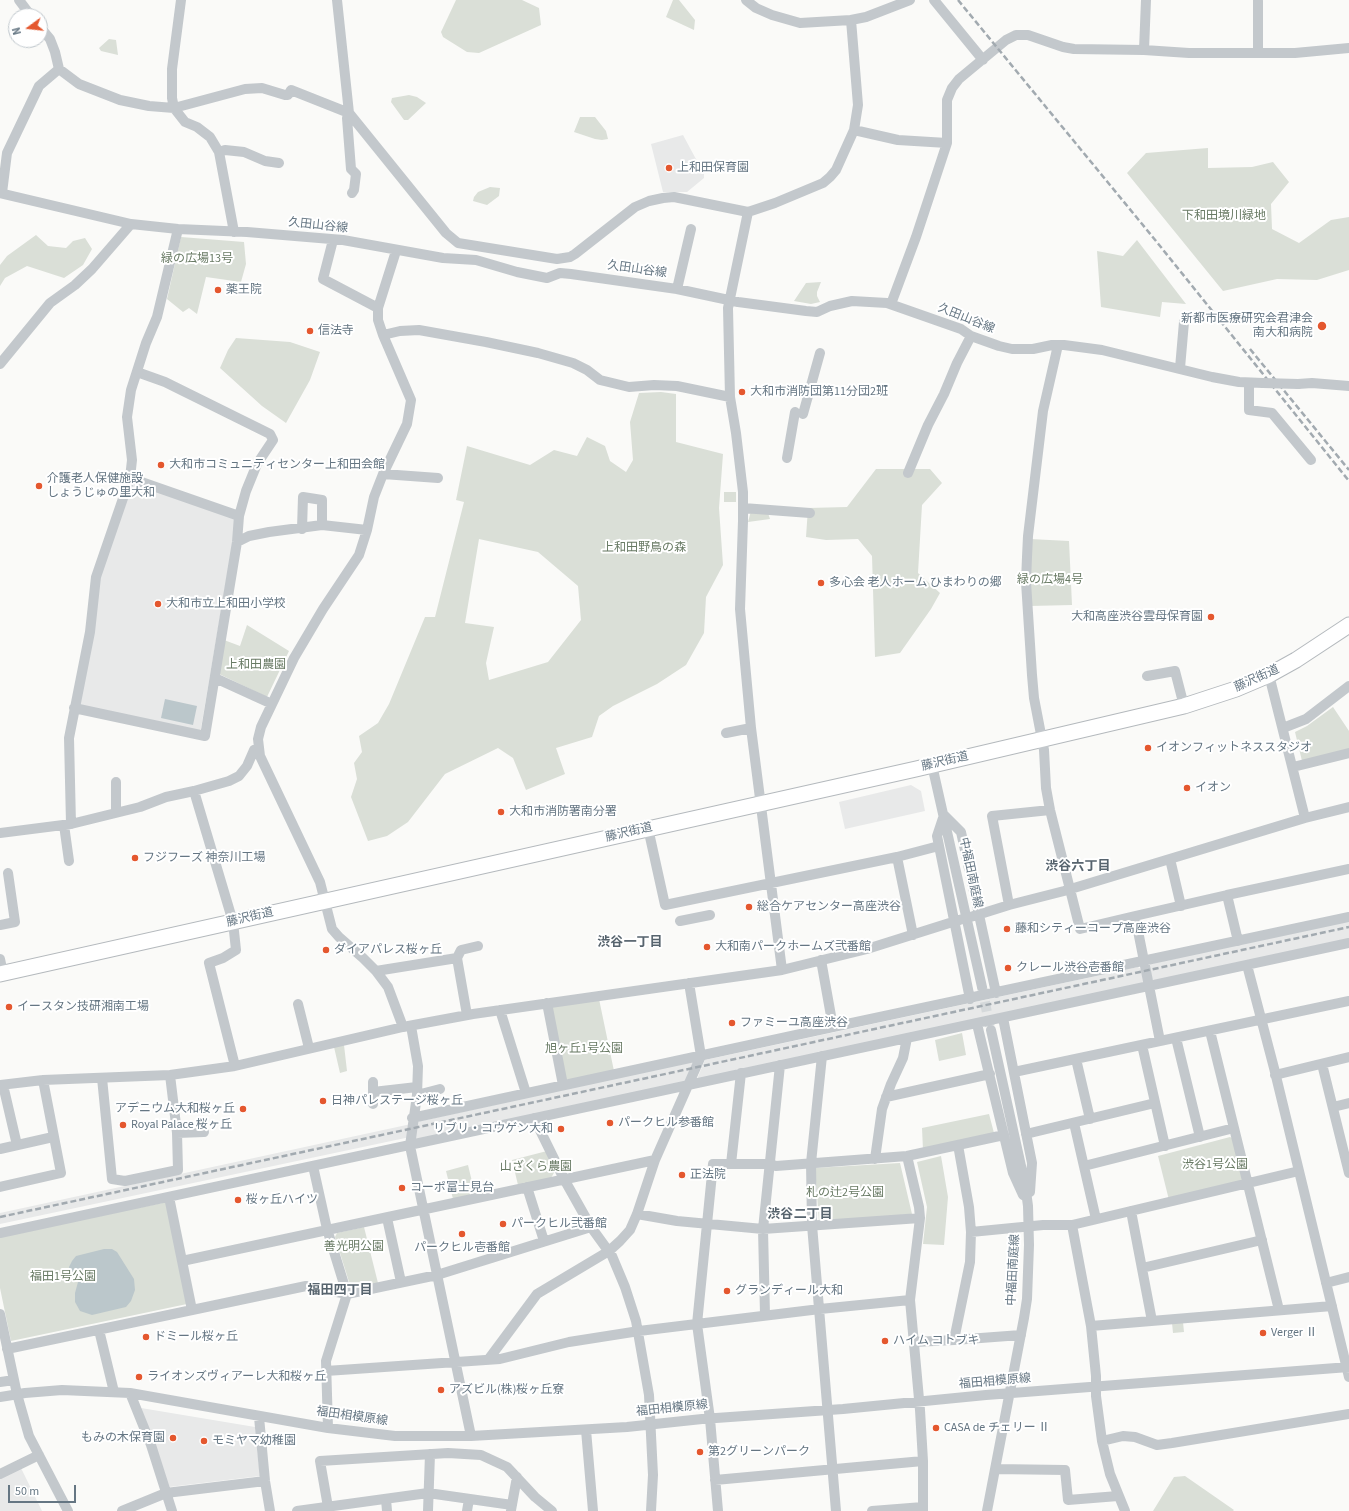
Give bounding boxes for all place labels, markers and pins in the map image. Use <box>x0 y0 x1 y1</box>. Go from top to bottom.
place label: 上和田保育園 <box>677 161 749 175</box>
marker: 上和田保育園 <box>664 163 674 173</box>
place label: 薬王院 <box>226 283 262 297</box>
marker: 薬王院 <box>213 285 223 295</box>
place label: 新都市医療研究会君津会 南大和病院 <box>1181 312 1313 340</box>
marker: 新都市医療研究会君津会 南大和病院 <box>1316 320 1328 332</box>
place label: 信法寺 <box>318 324 354 338</box>
marker: 信法寺 <box>305 326 315 336</box>
place label: 大和市消防団第11分団2班 <box>750 385 888 399</box>
marker: 大和市消防団第11分団2班 <box>737 387 747 397</box>
place label: 大和市コミュニティセンター上和田会館 <box>169 458 385 472</box>
marker: 大和市コミュニティセンター上和田会館 <box>156 460 166 470</box>
place label: 介護老人保健施設 しょうじゅの里大和 <box>47 472 155 500</box>
marker: 介護老人保健施設 しょうじゅの里大和 <box>34 481 44 491</box>
place label: 多心会 老人ホーム ひまわりの郷 <box>829 576 1002 590</box>
marker: 多心会 老人ホーム ひまわりの郷 <box>816 578 826 588</box>
place label: 大和市立上和田小学校 <box>166 597 286 611</box>
marker: 大和市立上和田小学校 <box>153 599 163 609</box>
place label: 大和高座渋谷雲母保育園 <box>1071 610 1203 624</box>
marker: 大和高座渋谷雲母保育園 <box>1206 612 1216 622</box>
place label: イオンフィットネススタジオ <box>1156 741 1312 755</box>
marker: イオンフィットネススタジオ <box>1143 743 1153 753</box>
place label: イオン <box>1195 781 1231 795</box>
marker: イオン <box>1182 783 1192 793</box>
place label: 大和市消防署南分署 <box>509 805 617 819</box>
marker: 大和市消防署南分署 <box>496 807 506 817</box>
place label: フジフーズ 神奈川工場 <box>143 851 265 865</box>
marker: フジフーズ 神奈川工場 <box>130 853 140 863</box>
place label: 総合ケアセンター高座渋谷 <box>757 900 901 914</box>
marker: 総合ケアセンター高座渋谷 <box>744 902 754 912</box>
place label: 藤和シティーコープ高座渋谷 <box>1015 922 1171 936</box>
marker: 藤和シティーコープ高座渋谷 <box>1002 924 1012 934</box>
place label: 大和南パークホームズ弐番館 <box>715 940 871 954</box>
marker: 大和南パークホームズ弐番館 <box>702 942 712 952</box>
place label: ダイアパレス桜ヶ丘 <box>334 943 442 957</box>
marker: ダイアパレス桜ヶ丘 <box>321 945 331 955</box>
place label: クレール渋谷壱番館 <box>1016 961 1124 975</box>
marker: クレール渋谷壱番館 <box>1003 963 1013 973</box>
place label: イースタン技研湘南工場 <box>17 1000 149 1014</box>
marker: イースタン技研湘南工場 <box>4 1002 14 1012</box>
place label: ファミーユ高座渋谷 <box>740 1016 848 1030</box>
marker: ファミーユ高座渋谷 <box>727 1018 737 1028</box>
place label: 日神パレステージ桜ヶ丘 <box>331 1094 463 1108</box>
marker: 日神パレステージ桜ヶ丘 <box>318 1096 328 1106</box>
place label: アデニウム大和桜ヶ丘 <box>115 1102 235 1116</box>
marker: アデニウム大和桜ヶ丘 <box>238 1104 248 1114</box>
place label: パークヒル参番館 <box>618 1116 714 1130</box>
place label: Royal Palace 桜ヶ丘 <box>131 1118 232 1132</box>
marker: パークヒル参番館 <box>605 1118 615 1128</box>
marker: Royal Palace 桜ヶ丘 <box>118 1120 128 1130</box>
place label: リブリ・コウゲン大和 <box>433 1122 553 1136</box>
marker: リブリ・コウゲン大和 <box>556 1124 566 1134</box>
place label: 正法院 <box>690 1168 726 1182</box>
marker: 正法院 <box>677 1170 687 1180</box>
place label: コーポ富士見台 <box>410 1181 494 1195</box>
marker: コーポ富士見台 <box>397 1183 407 1193</box>
place label: 桜ヶ丘ハイツ <box>246 1193 318 1207</box>
marker: 桜ヶ丘ハイツ <box>233 1195 243 1205</box>
place label: パークヒル弐番館 <box>511 1217 607 1231</box>
marker: パークヒル弐番館 <box>498 1219 508 1229</box>
marker: パークヒル壱番館 <box>457 1229 467 1239</box>
place label: パークヒル壱番館 <box>414 1241 510 1255</box>
place label: グランディール大和 <box>735 1284 843 1298</box>
marker: グランディール大和 <box>722 1286 732 1296</box>
place label: Verger Ⅱ <box>1271 1326 1317 1340</box>
marker: Verger Ⅱ <box>1258 1328 1268 1338</box>
place label: ドミール桜ヶ丘 <box>154 1330 238 1344</box>
marker: ドミール桜ヶ丘 <box>141 1332 151 1342</box>
place label: ハイム コトブキ <box>893 1334 979 1348</box>
marker: ハイム コトブキ <box>880 1336 890 1346</box>
place label: ライオンズヴィアーレ大和桜ヶ丘 <box>147 1370 326 1384</box>
marker: ライオンズヴィアーレ大和桜ヶ丘 <box>134 1372 144 1382</box>
place label: アズビル(株)桜ヶ丘寮 <box>449 1383 564 1397</box>
marker: アズビル(株)桜ヶ丘寮 <box>436 1385 446 1395</box>
place label: CASA de チェリー Ⅱ <box>944 1421 1050 1435</box>
marker: CASA de チェリー Ⅱ <box>931 1423 941 1433</box>
place label: もみの木保育園 <box>81 1431 165 1445</box>
marker: もみの木保育園 <box>168 1433 178 1443</box>
place label: モミヤマ幼稚園 <box>212 1434 296 1448</box>
marker: モミヤマ幼稚園 <box>199 1436 209 1446</box>
place label: 第2グリーンパーク <box>708 1445 810 1459</box>
marker: 第2グリーンパーク <box>695 1447 705 1457</box>

